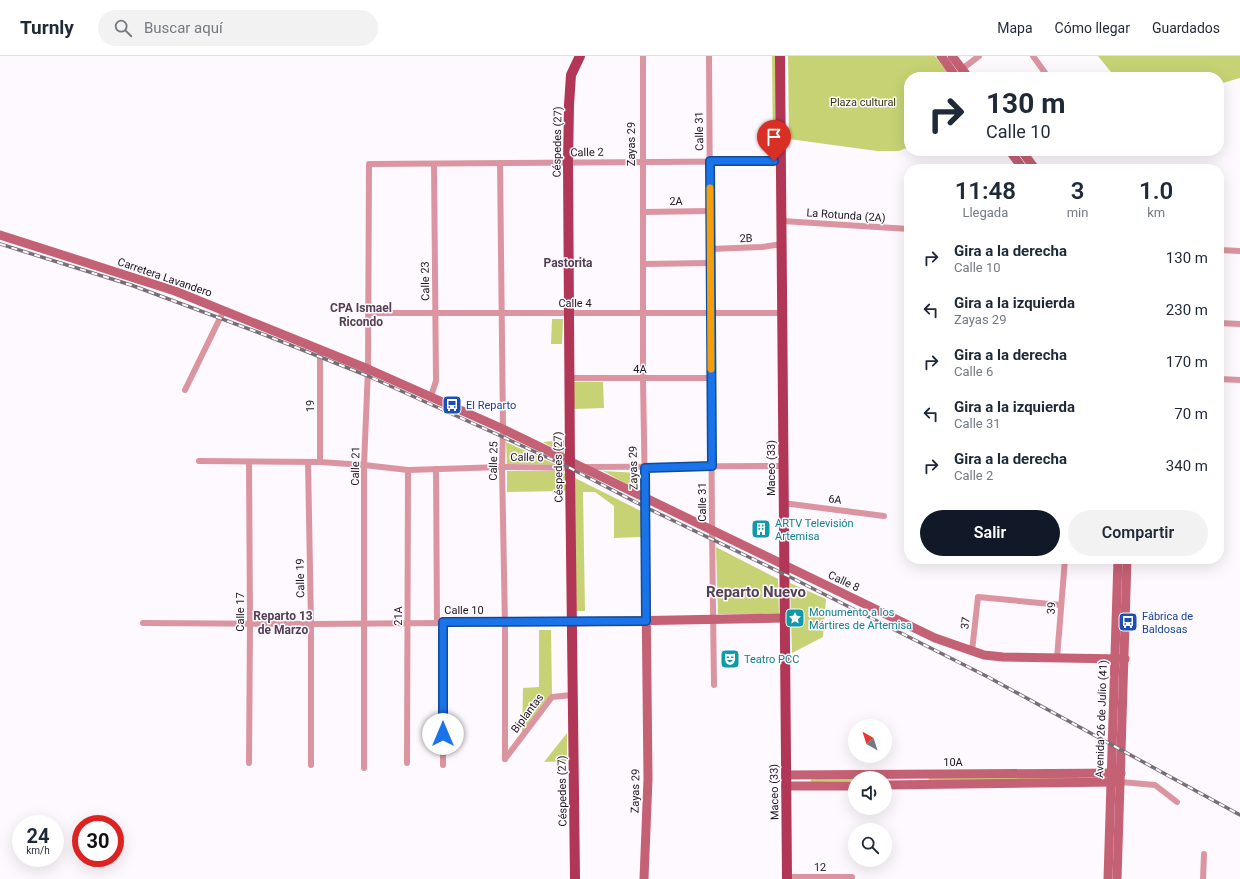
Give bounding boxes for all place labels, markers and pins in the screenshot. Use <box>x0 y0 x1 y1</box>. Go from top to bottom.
pin <box>757 120 791 161</box>
bus stop icon: El Reparto <box>441 394 463 416</box>
place label: El Reparto <box>466 399 516 412</box>
place label: ARTV Televisión Artemisa <box>775 517 854 543</box>
building icon: ARTV Televisión Artemisa <box>750 518 772 540</box>
place label: Monumento a los Mártires de Artemisa <box>809 606 912 632</box>
place icon: Monumento a los Mártires de Artemisa <box>784 607 806 629</box>
place label: Fábrica de Baldosas <box>1142 610 1193 636</box>
bus stop icon: Fábrica de Baldosas <box>1117 611 1139 633</box>
theatre icon: Teatro PCC <box>719 648 741 670</box>
place label: Teatro PCC <box>744 653 799 666</box>

